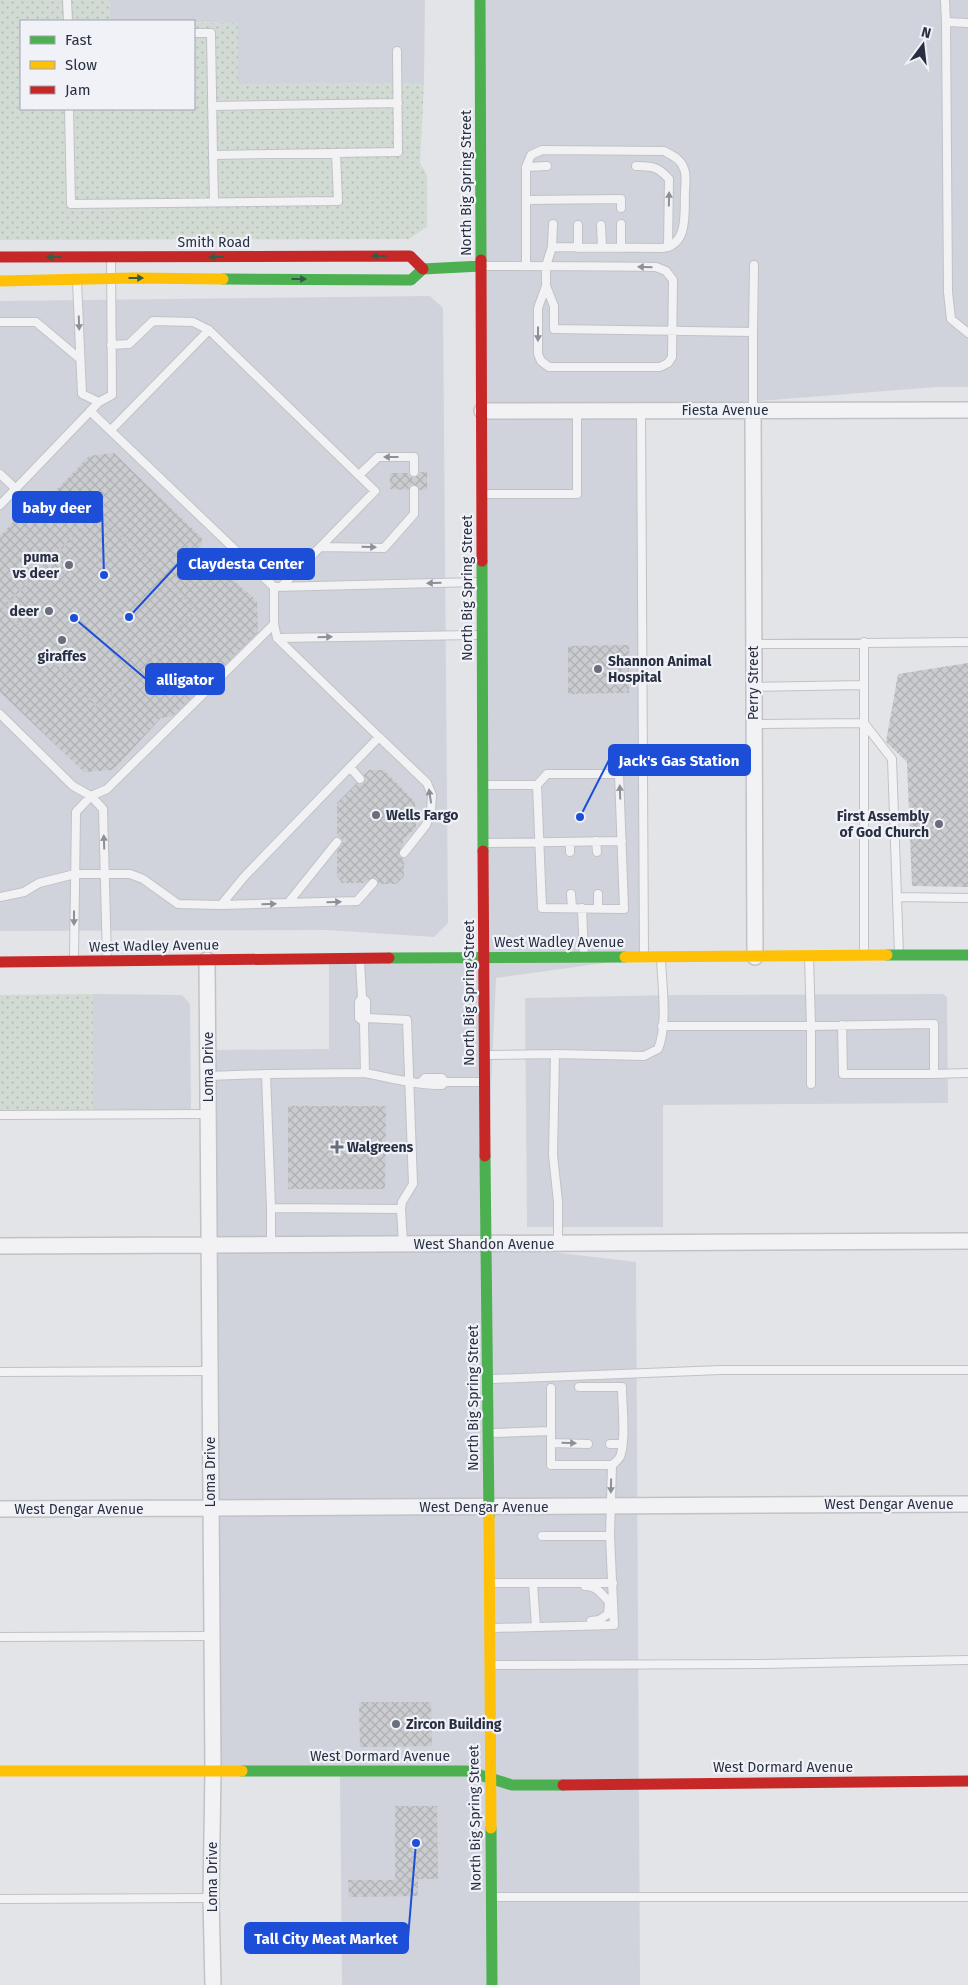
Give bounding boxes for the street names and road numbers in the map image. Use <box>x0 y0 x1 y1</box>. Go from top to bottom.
street label: North Big Spring Street <box>458 109 475 256</box>
street label: Smith Road <box>178 234 250 251</box>
street label: Fiesta Avenue <box>681 402 769 419</box>
street label: North Big Spring Street <box>459 514 476 661</box>
street label: Perry Street <box>745 645 762 720</box>
street label: North Big Spring Street <box>461 919 478 1066</box>
street label: West Wadley Avenue <box>494 934 624 951</box>
street label: West Wadley Avenue <box>89 936 219 956</box>
street label: Loma Drive <box>200 1032 217 1102</box>
street label: West Shandon Avenue <box>414 1236 554 1253</box>
street label: North Big Spring Street <box>465 1324 482 1471</box>
street label: Loma Drive <box>202 1437 219 1507</box>
street label: West Dengar Avenue <box>824 1496 954 1513</box>
street label: West Dengar Avenue <box>419 1499 549 1516</box>
street label: West Dengar Avenue <box>14 1501 144 1518</box>
street label: North Big Spring Street <box>465 1744 485 1891</box>
street label: West Dormard Avenue <box>310 1748 450 1765</box>
street label: West Dormard Avenue <box>713 1759 853 1776</box>
street label: Loma Drive <box>204 1842 221 1912</box>

